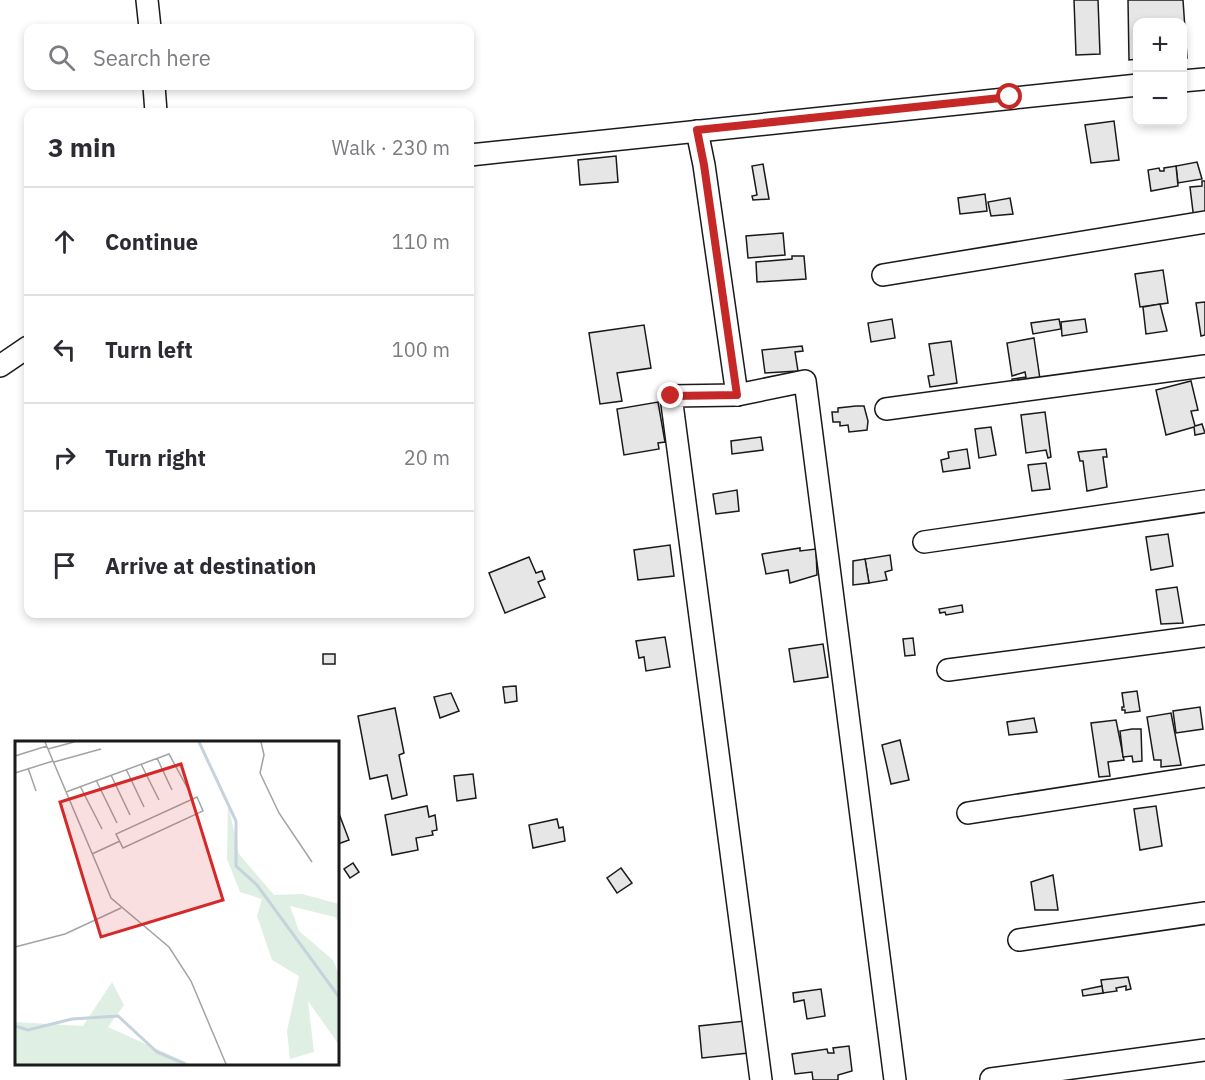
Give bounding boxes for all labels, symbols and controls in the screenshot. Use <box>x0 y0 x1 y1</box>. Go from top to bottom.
map controls <box>1133 18 1187 126</box>
button: + <box>1133 18 1187 72</box>
search box <box>24 24 474 90</box>
icon: search <box>45 41 78 74</box>
text: Search here <box>93 43 211 72</box>
button: − <box>1133 72 1187 126</box>
route start <box>996 83 1022 109</box>
text: 3 min <box>48 130 116 164</box>
text: Walk · 230 m <box>332 134 450 161</box>
icon: ahead <box>48 225 81 258</box>
text: Continue <box>105 227 198 256</box>
text: 110 m <box>392 228 450 255</box>
icon: left <box>48 333 81 366</box>
text: Turn left <box>105 335 193 364</box>
text: 100 m <box>392 336 450 363</box>
route end <box>657 382 683 408</box>
icon: right <box>48 441 81 474</box>
text: Turn right <box>105 443 206 472</box>
text: 20 m <box>404 444 450 471</box>
icon: arrive <box>48 549 81 582</box>
text: Arrive at destination <box>105 551 316 580</box>
inset map <box>15 741 339 1065</box>

